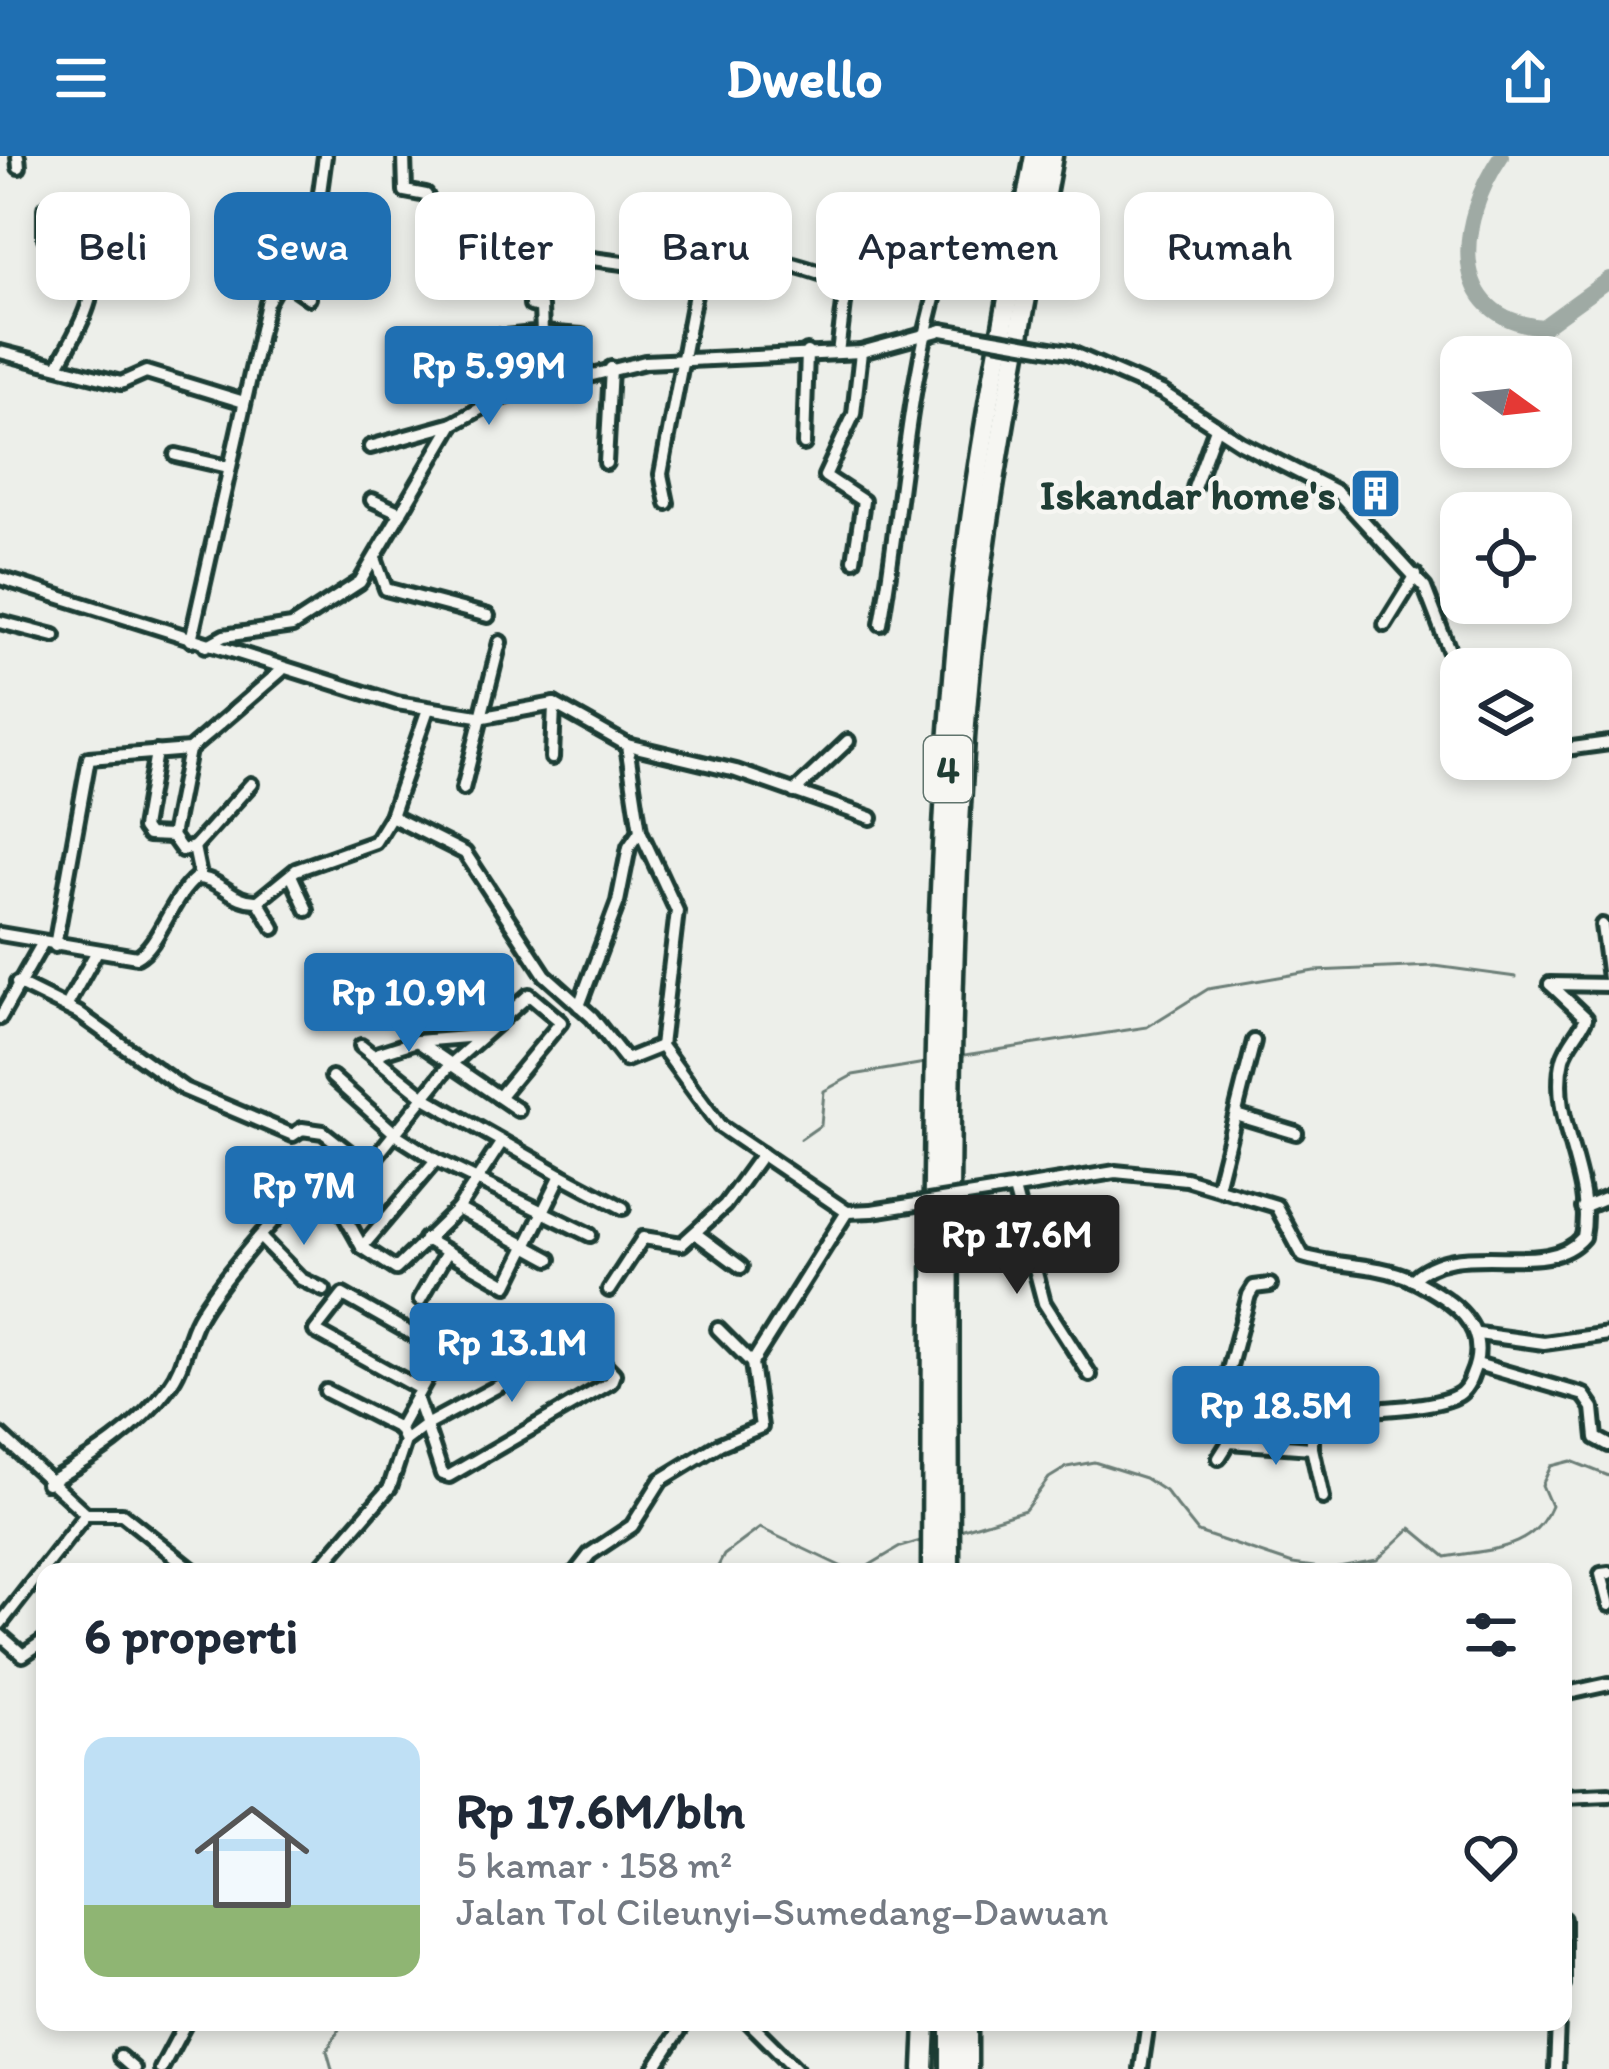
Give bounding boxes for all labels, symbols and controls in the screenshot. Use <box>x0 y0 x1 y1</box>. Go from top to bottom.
icon: menu <box>48 45 114 111</box>
icon: share <box>1495 45 1561 111</box>
text: Dwello <box>726 46 883 111</box>
chip: Beli <box>36 192 190 300</box>
chip: Sewa <box>214 192 391 300</box>
chip: Filter <box>415 192 595 300</box>
chip: Baru <box>619 192 792 300</box>
chip: Apartemen <box>816 192 1100 300</box>
chip: Rumah <box>1124 192 1334 300</box>
pin: Rp 5.99M <box>365 326 613 428</box>
north arrow <box>1440 336 1572 468</box>
map controls <box>1440 336 1572 780</box>
text: Rp 5.99M <box>412 341 566 388</box>
building icon: Iskandar home's <box>1347 466 1403 522</box>
place label: Iskandar home's <box>1040 469 1336 520</box>
button: locate <box>1440 492 1572 624</box>
button: layers <box>1440 648 1572 780</box>
road number: 4 <box>924 736 972 802</box>
pin: Rp 10.9M <box>285 953 533 1055</box>
text: Rp 10.9M <box>331 968 487 1015</box>
pin: Rp 7M <box>220 1146 388 1248</box>
text: Rp 7M <box>252 1161 356 1208</box>
pin: Rp 17.6M <box>893 1195 1141 1297</box>
text: Rp 17.6M <box>941 1210 1093 1257</box>
pin: Rp 13.1M <box>388 1303 636 1405</box>
text: Rp 13.1M <box>437 1318 587 1365</box>
pin: Rp 18.5M <box>1152 1366 1400 1468</box>
text: Rp 18.5M <box>1199 1381 1353 1428</box>
icon: filters <box>1458 1602 1524 1668</box>
text: 6 properti <box>84 1605 298 1666</box>
text: Rp 17.6M/bln <box>456 1780 745 1841</box>
icon: home <box>180 1785 324 1929</box>
icon: heart <box>1458 1824 1524 1890</box>
text: 5 kamar · 158 m² <box>456 1841 732 1888</box>
text: Jalan Tol Cileunyi–Sumedang–Dawuan <box>456 1888 1109 1935</box>

